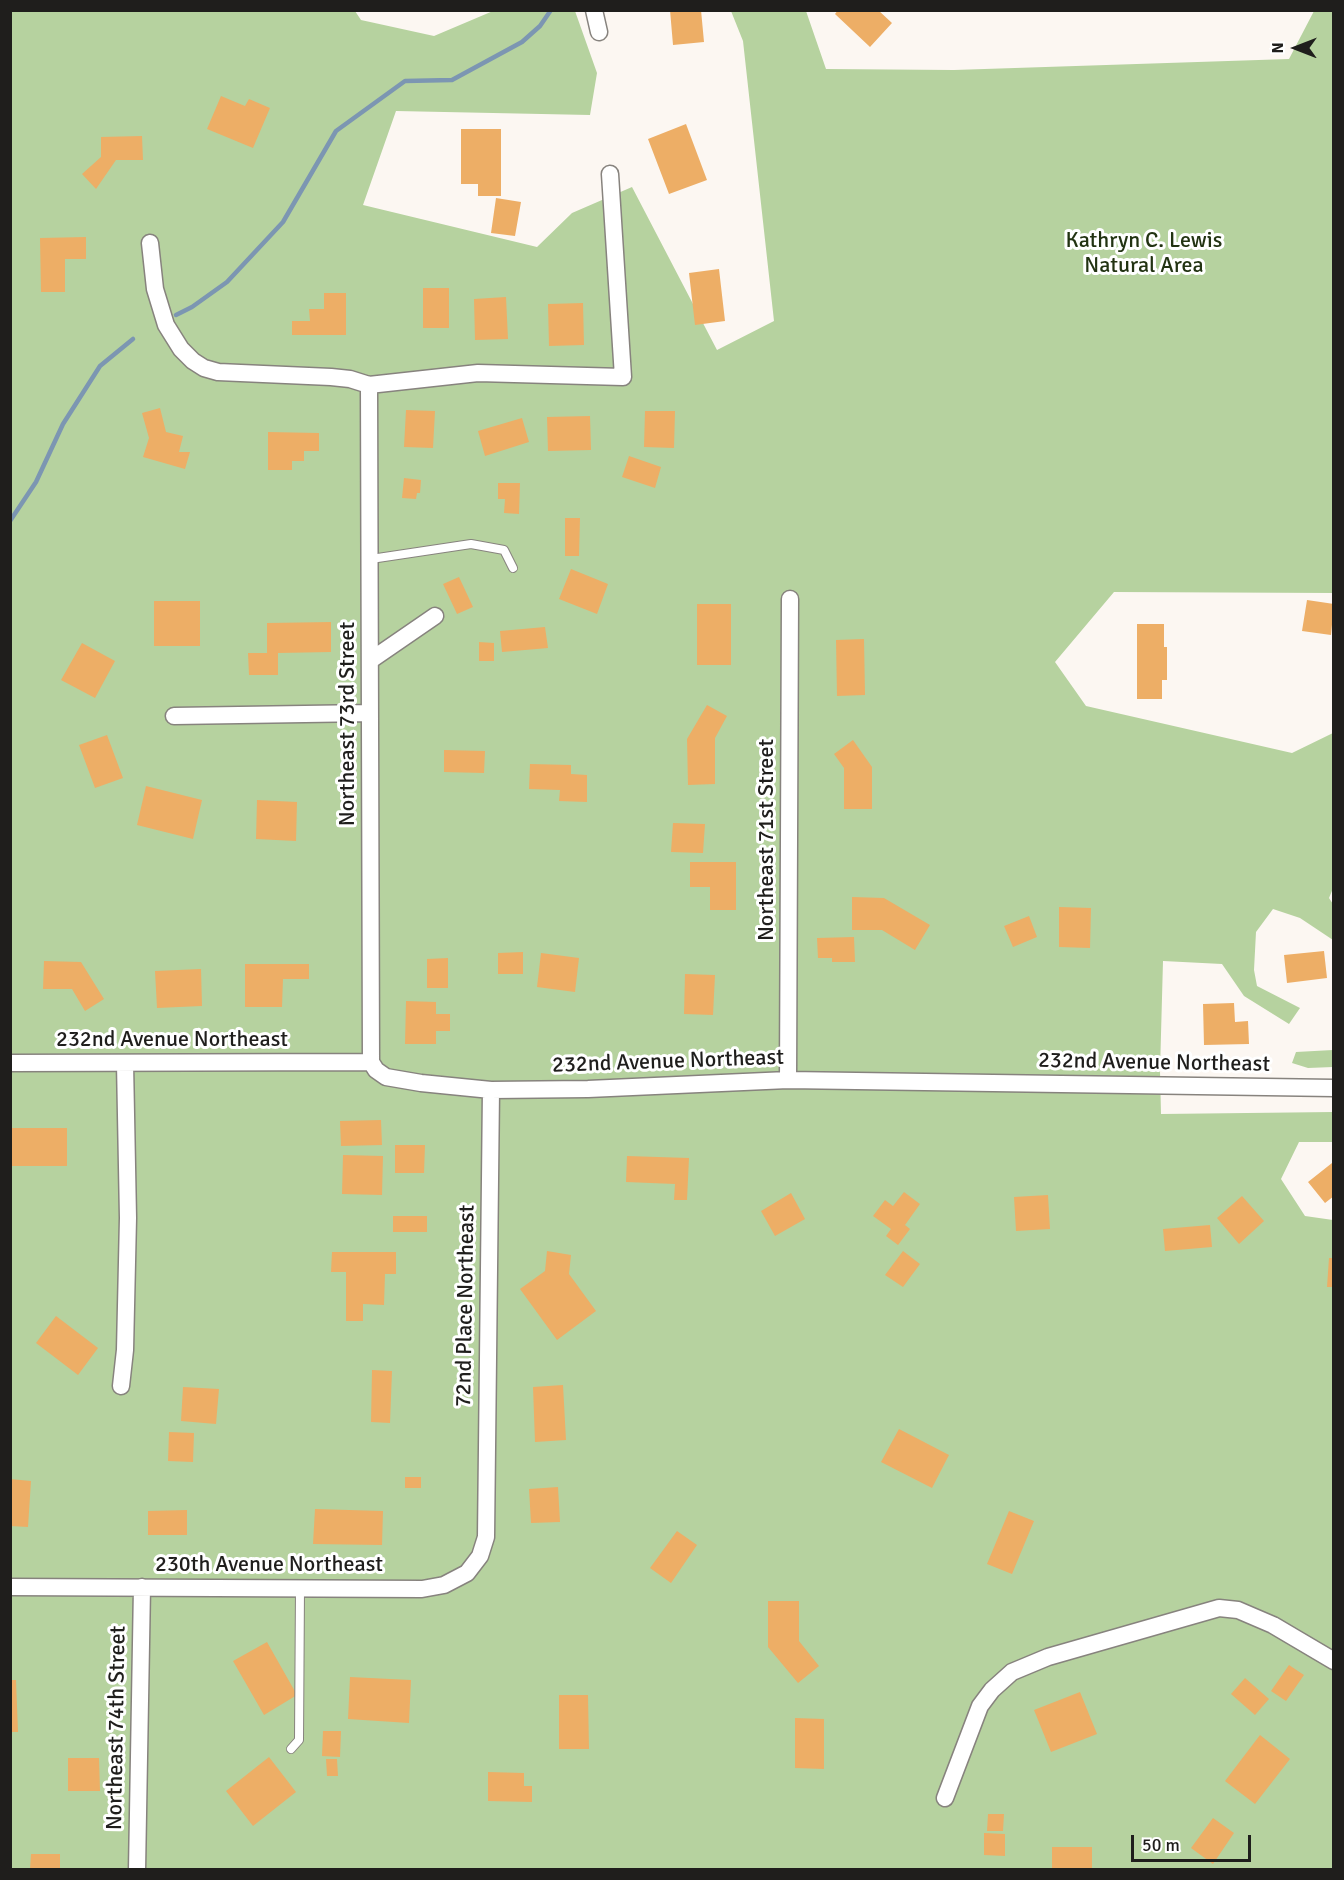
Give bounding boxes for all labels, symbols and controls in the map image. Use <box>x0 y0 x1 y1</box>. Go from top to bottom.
north arrow <box>1266 18 1326 78</box>
text: N <box>1268 42 1288 54</box>
park label: Kathryn C. Lewis Natural Area <box>1066 228 1222 280</box>
street label: Northeast 73rd Street <box>335 622 361 826</box>
street label: Northeast 71st Street <box>754 739 780 941</box>
street label: 232nd Avenue Northeast <box>56 1027 288 1053</box>
street label: 232nd Avenue Northeast <box>552 1045 784 1079</box>
street label: 232nd Avenue Northeast <box>1038 1048 1270 1078</box>
street label: 72nd Place Northeast <box>451 1205 481 1407</box>
street label: 230th Avenue Northeast <box>155 1552 383 1578</box>
street label: Northeast 74th Street <box>102 1626 132 1830</box>
scale bar <box>1134 1823 1254 1861</box>
text: 50 m <box>1142 1834 1180 1856</box>

